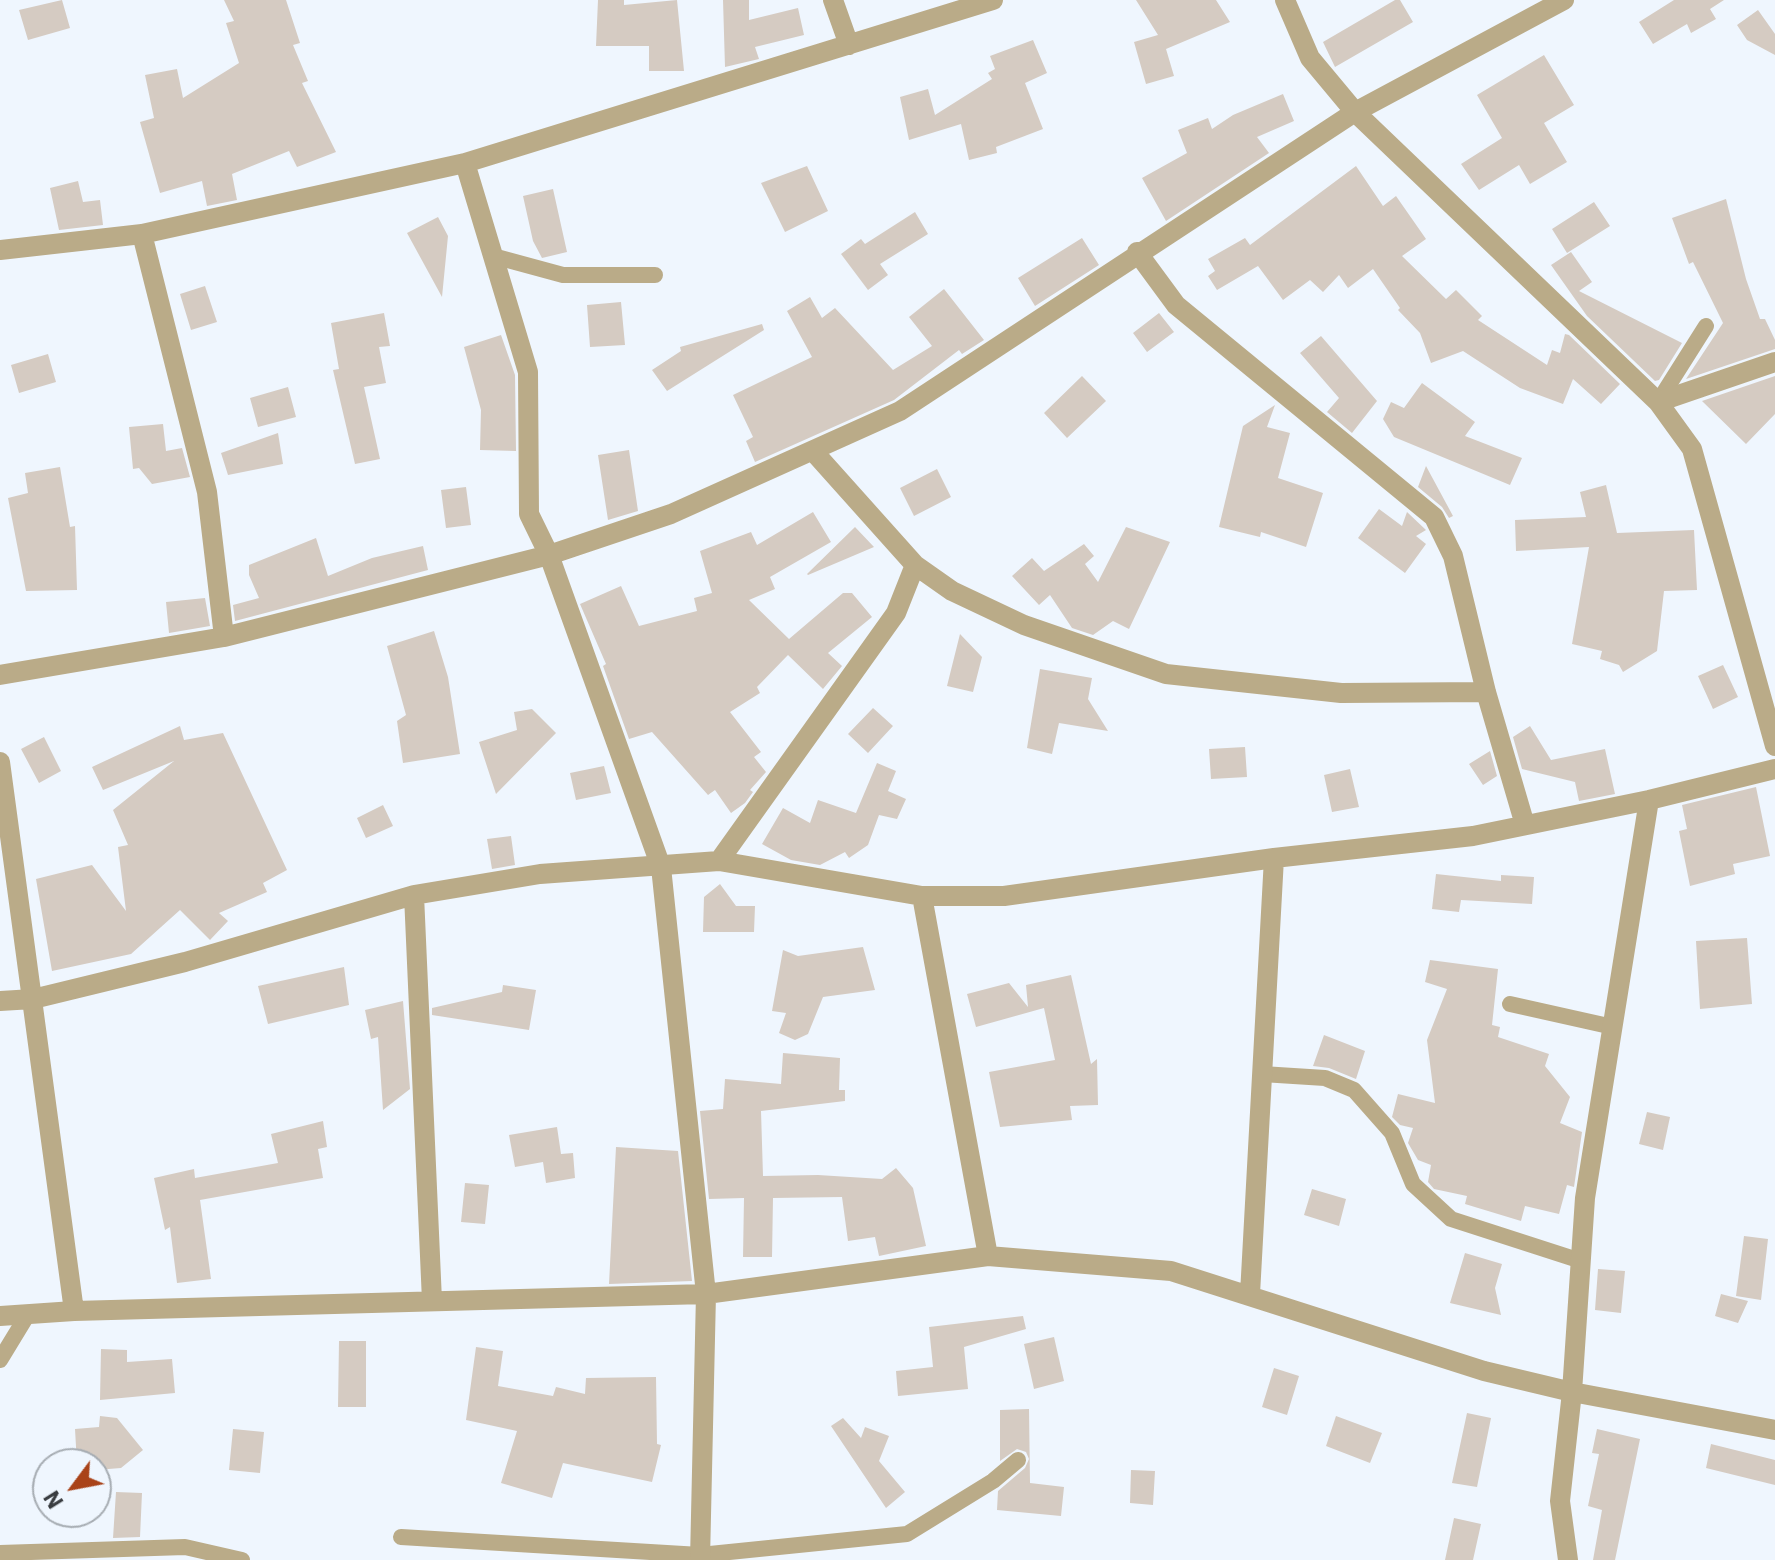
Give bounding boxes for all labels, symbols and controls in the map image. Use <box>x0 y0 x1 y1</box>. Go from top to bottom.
north arrow <box>32 1448 112 1528</box>
text: N <box>36 1485 69 1514</box>

